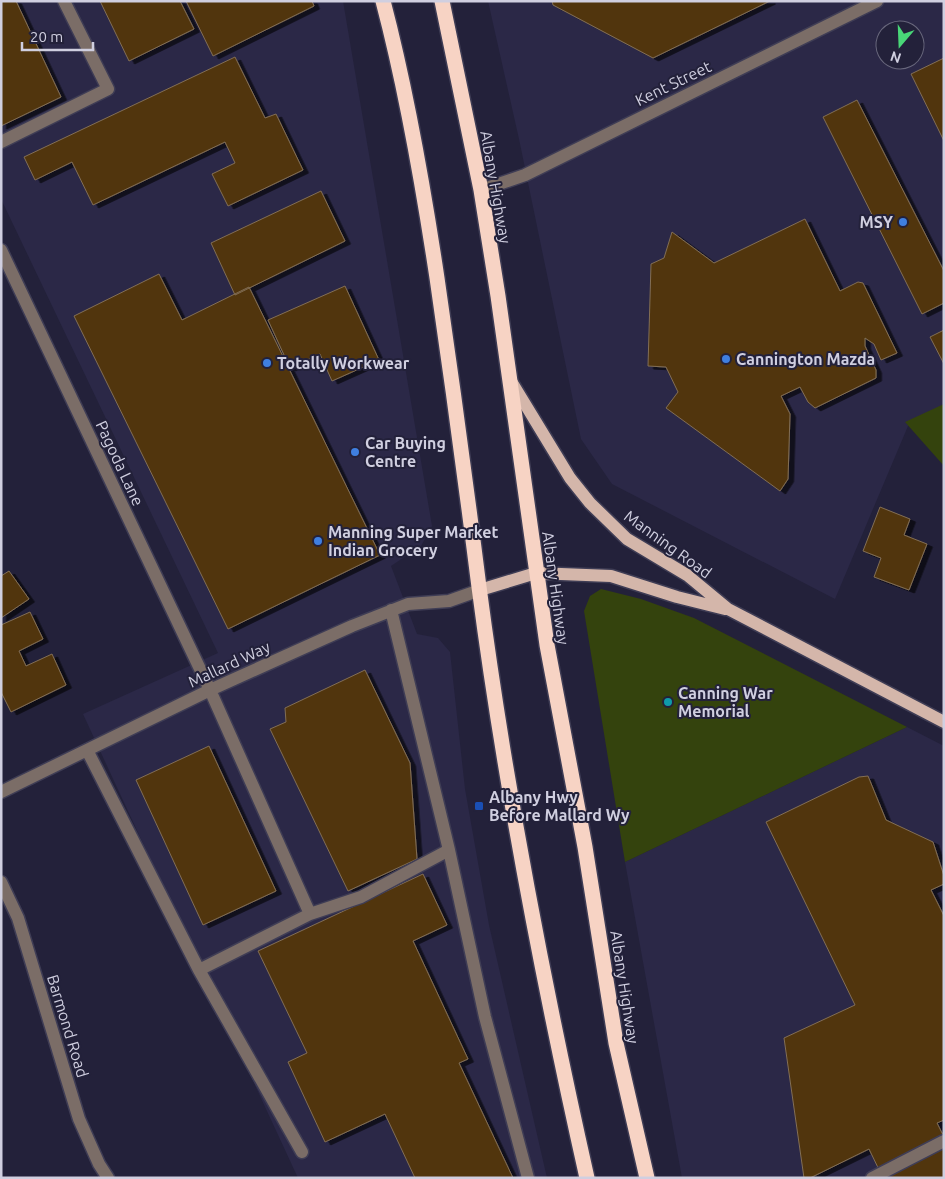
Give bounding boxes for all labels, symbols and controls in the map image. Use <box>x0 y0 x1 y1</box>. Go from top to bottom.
scale bar <box>22 20 94 52</box>
north arrow <box>875 20 925 70</box>
text: 20 m <box>30 28 63 45</box>
text: N <box>888 48 903 67</box>
street label: Kent Street <box>632 57 714 109</box>
street label: Albany Highway <box>477 129 515 245</box>
place label: MSY <box>860 213 894 231</box>
marker: MSY <box>897 216 909 228</box>
place label: Cannington Mazda <box>736 350 875 368</box>
marker: Cannington Mazda <box>720 353 732 365</box>
place label: Totally Workwear <box>277 354 410 372</box>
marker: Totally Workwear <box>261 357 273 369</box>
street label: Pagoda Lane <box>92 418 148 508</box>
place label: Car Buying Centre <box>365 434 446 470</box>
marker: Car Buying Centre <box>349 446 361 458</box>
street label: Manning Road <box>621 506 715 582</box>
place label: Manning Super Market Indian Grocery <box>328 523 498 559</box>
street label: Albany Highway <box>539 530 573 646</box>
marker: Manning Super Market Indian Grocery <box>312 535 324 547</box>
street label: Mallard Way <box>185 637 273 691</box>
place label: Canning War Memorial <box>678 684 773 720</box>
marker: Canning War Memorial <box>662 696 674 708</box>
place label: Albany Hwy Before Mallard Wy <box>489 788 630 824</box>
marker: Albany Hwy Before Mallard Wy <box>473 800 485 812</box>
street label: Albany Highway <box>607 929 643 1045</box>
street label: Barmond Road <box>44 972 92 1080</box>

